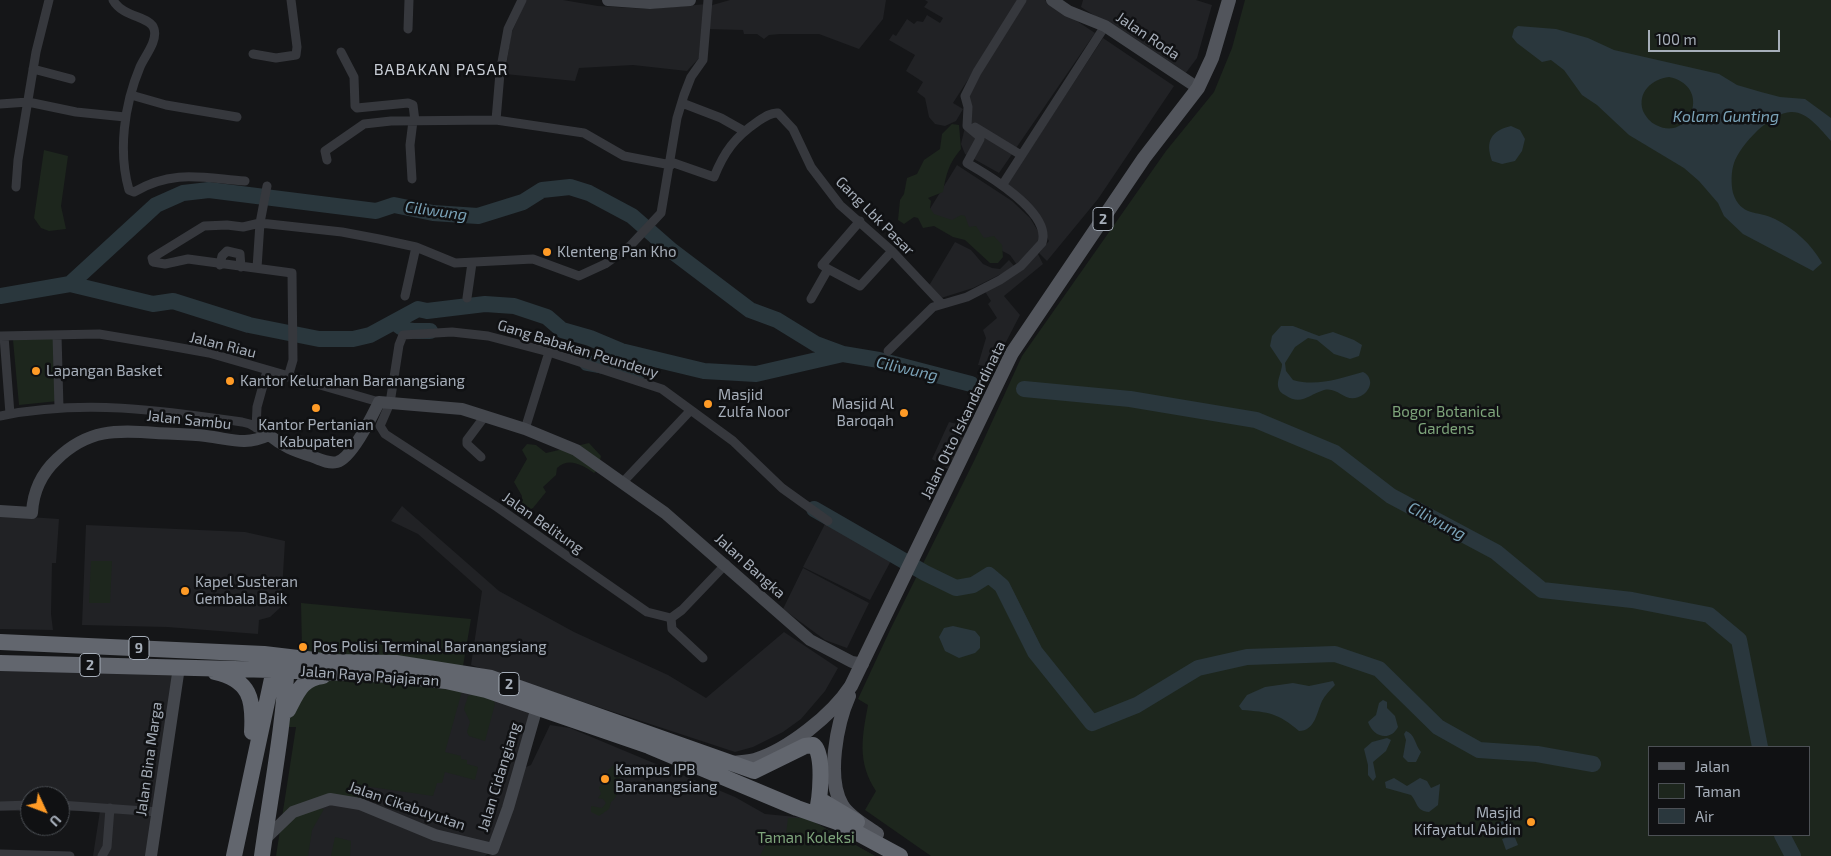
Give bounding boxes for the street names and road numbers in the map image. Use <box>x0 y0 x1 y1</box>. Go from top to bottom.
street label: Jalan Roda <box>1113 8 1183 64</box>
street label: Gang Lbk Pasar <box>832 173 918 259</box>
road number: 2 <box>1093 208 1113 230</box>
street label: Gang Babakan Peundeuy <box>495 316 661 382</box>
street label: Jalan Riau <box>188 328 258 362</box>
street label: Jalan Otto Iskandardinata <box>917 338 1009 502</box>
street label: Jalan Sambu <box>146 407 232 433</box>
street label: Jalan Belitung <box>499 488 587 558</box>
street label: Jalan Bangka <box>711 530 789 602</box>
road number: 9 <box>129 636 149 660</box>
road number: 2 <box>80 654 100 676</box>
street label: Jalan Raya Pajajaran <box>300 662 440 690</box>
road number: 2 <box>499 672 519 696</box>
street label: Jalan Bina Marga <box>132 701 166 817</box>
street label: Jalan Cidangiang <box>474 720 524 834</box>
street label: Jalan Cikabuyutan <box>346 778 468 834</box>

